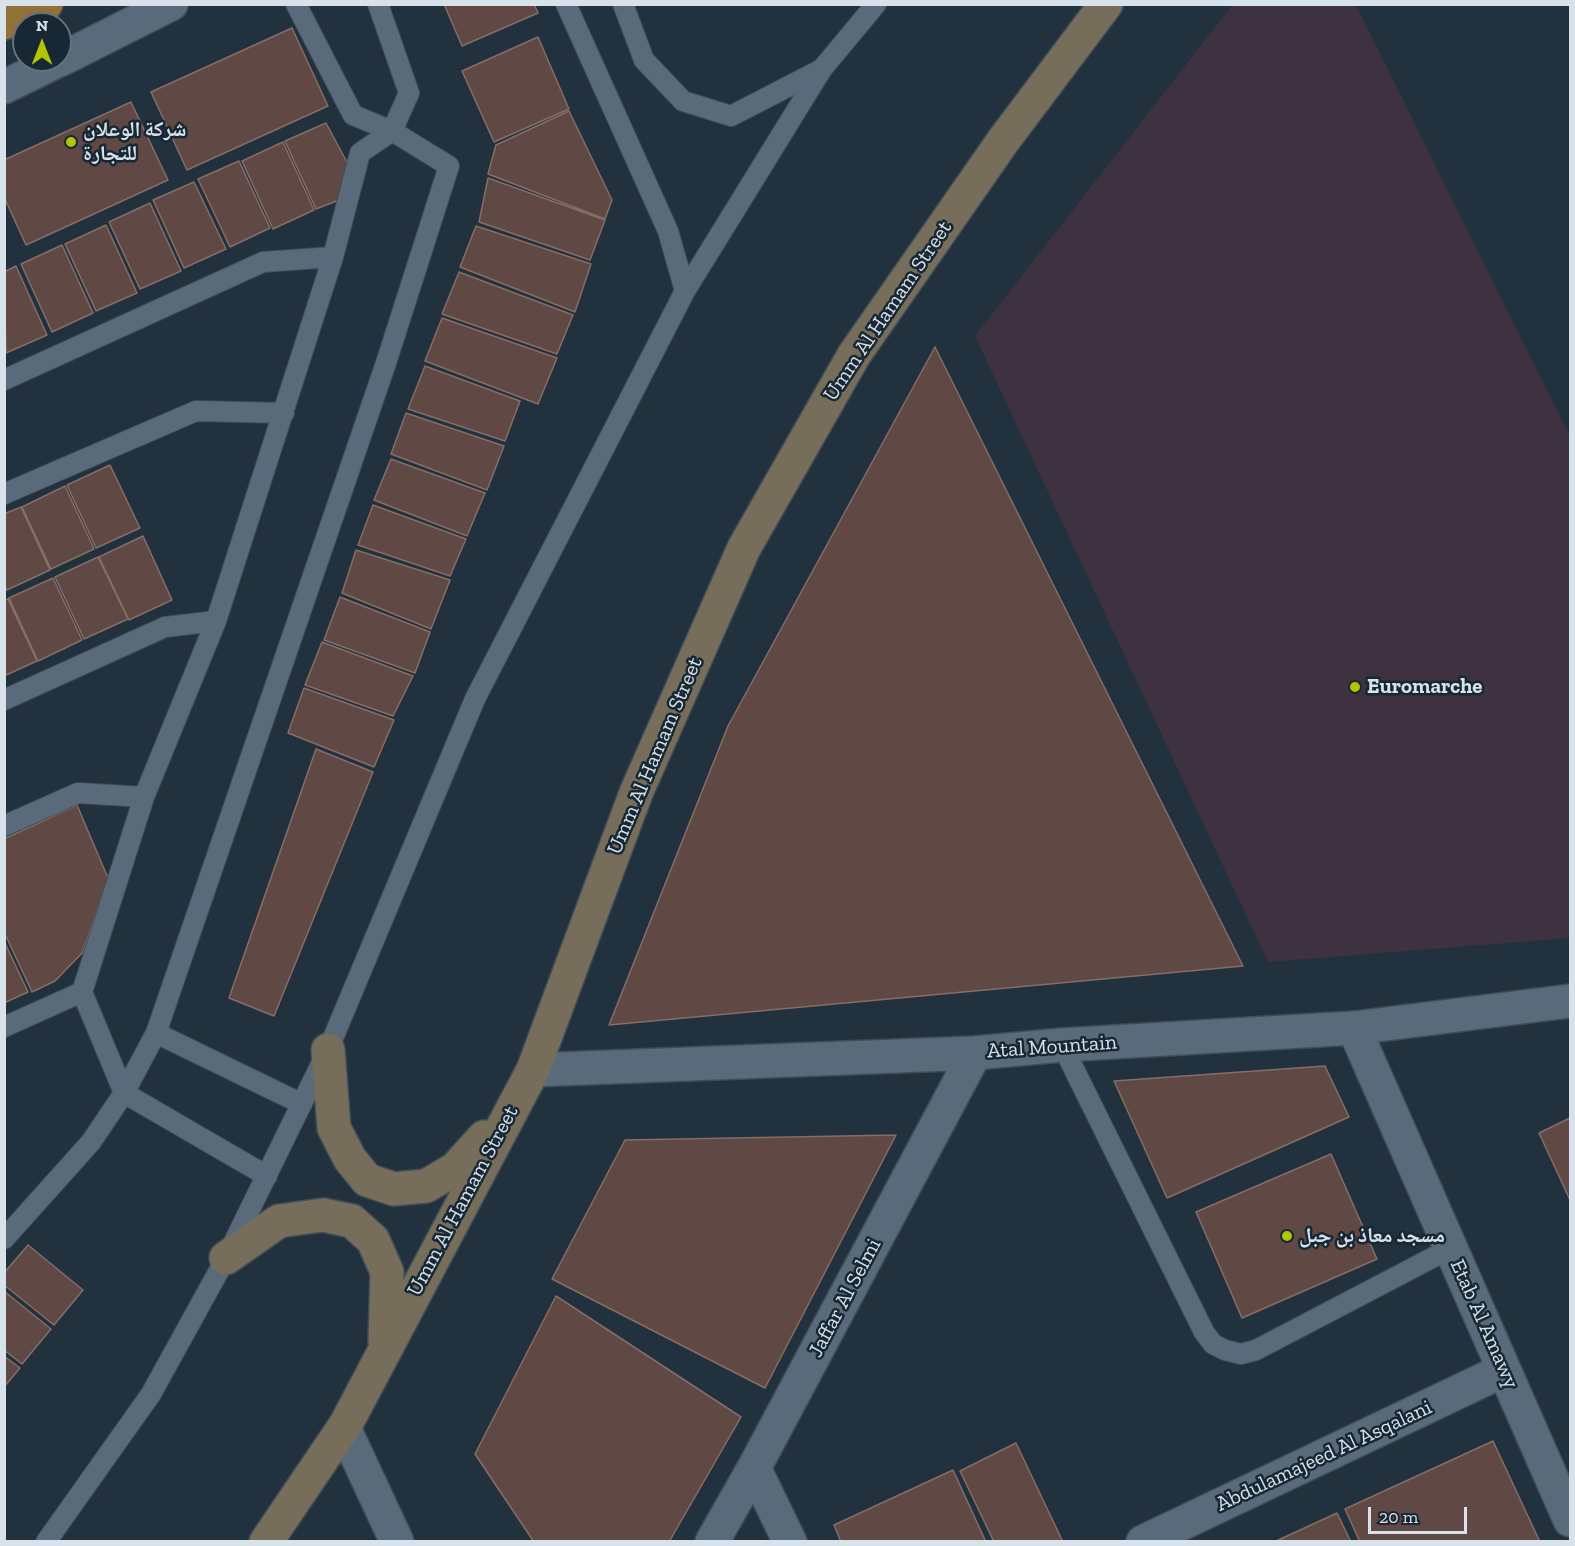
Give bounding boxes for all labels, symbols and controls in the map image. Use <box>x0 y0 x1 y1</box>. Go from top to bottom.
north arrow <box>12 12 72 72</box>
text: N <box>36 16 48 35</box>
place label: شركة الوعلان للتجارة <box>83 117 187 167</box>
marker: شركة الوعلان للتجارة <box>64 135 78 149</box>
street label: Umm Al Hamam Street <box>818 216 958 406</box>
street label: Umm Al Hamam Street <box>602 654 708 858</box>
place label: Euromarche <box>1367 674 1482 700</box>
marker: Euromarche <box>1348 680 1362 694</box>
street label: Atal Mountain <box>986 1030 1118 1064</box>
street label: Umm Al Hamam Street <box>402 1102 524 1300</box>
place label: مسجد معاذ بن جبل <box>1299 1223 1445 1249</box>
marker: مسجد معاذ بن جبل <box>1280 1229 1294 1243</box>
street label: Jaffar Al Selmi <box>803 1235 887 1361</box>
street label: Etab Al Amawy <box>1444 1256 1524 1392</box>
street label: Abdulamajeed Al Asqalani <box>1212 1395 1436 1517</box>
scale bar <box>1371 1495 1470 1533</box>
text: 20 m <box>1379 1506 1418 1528</box>

